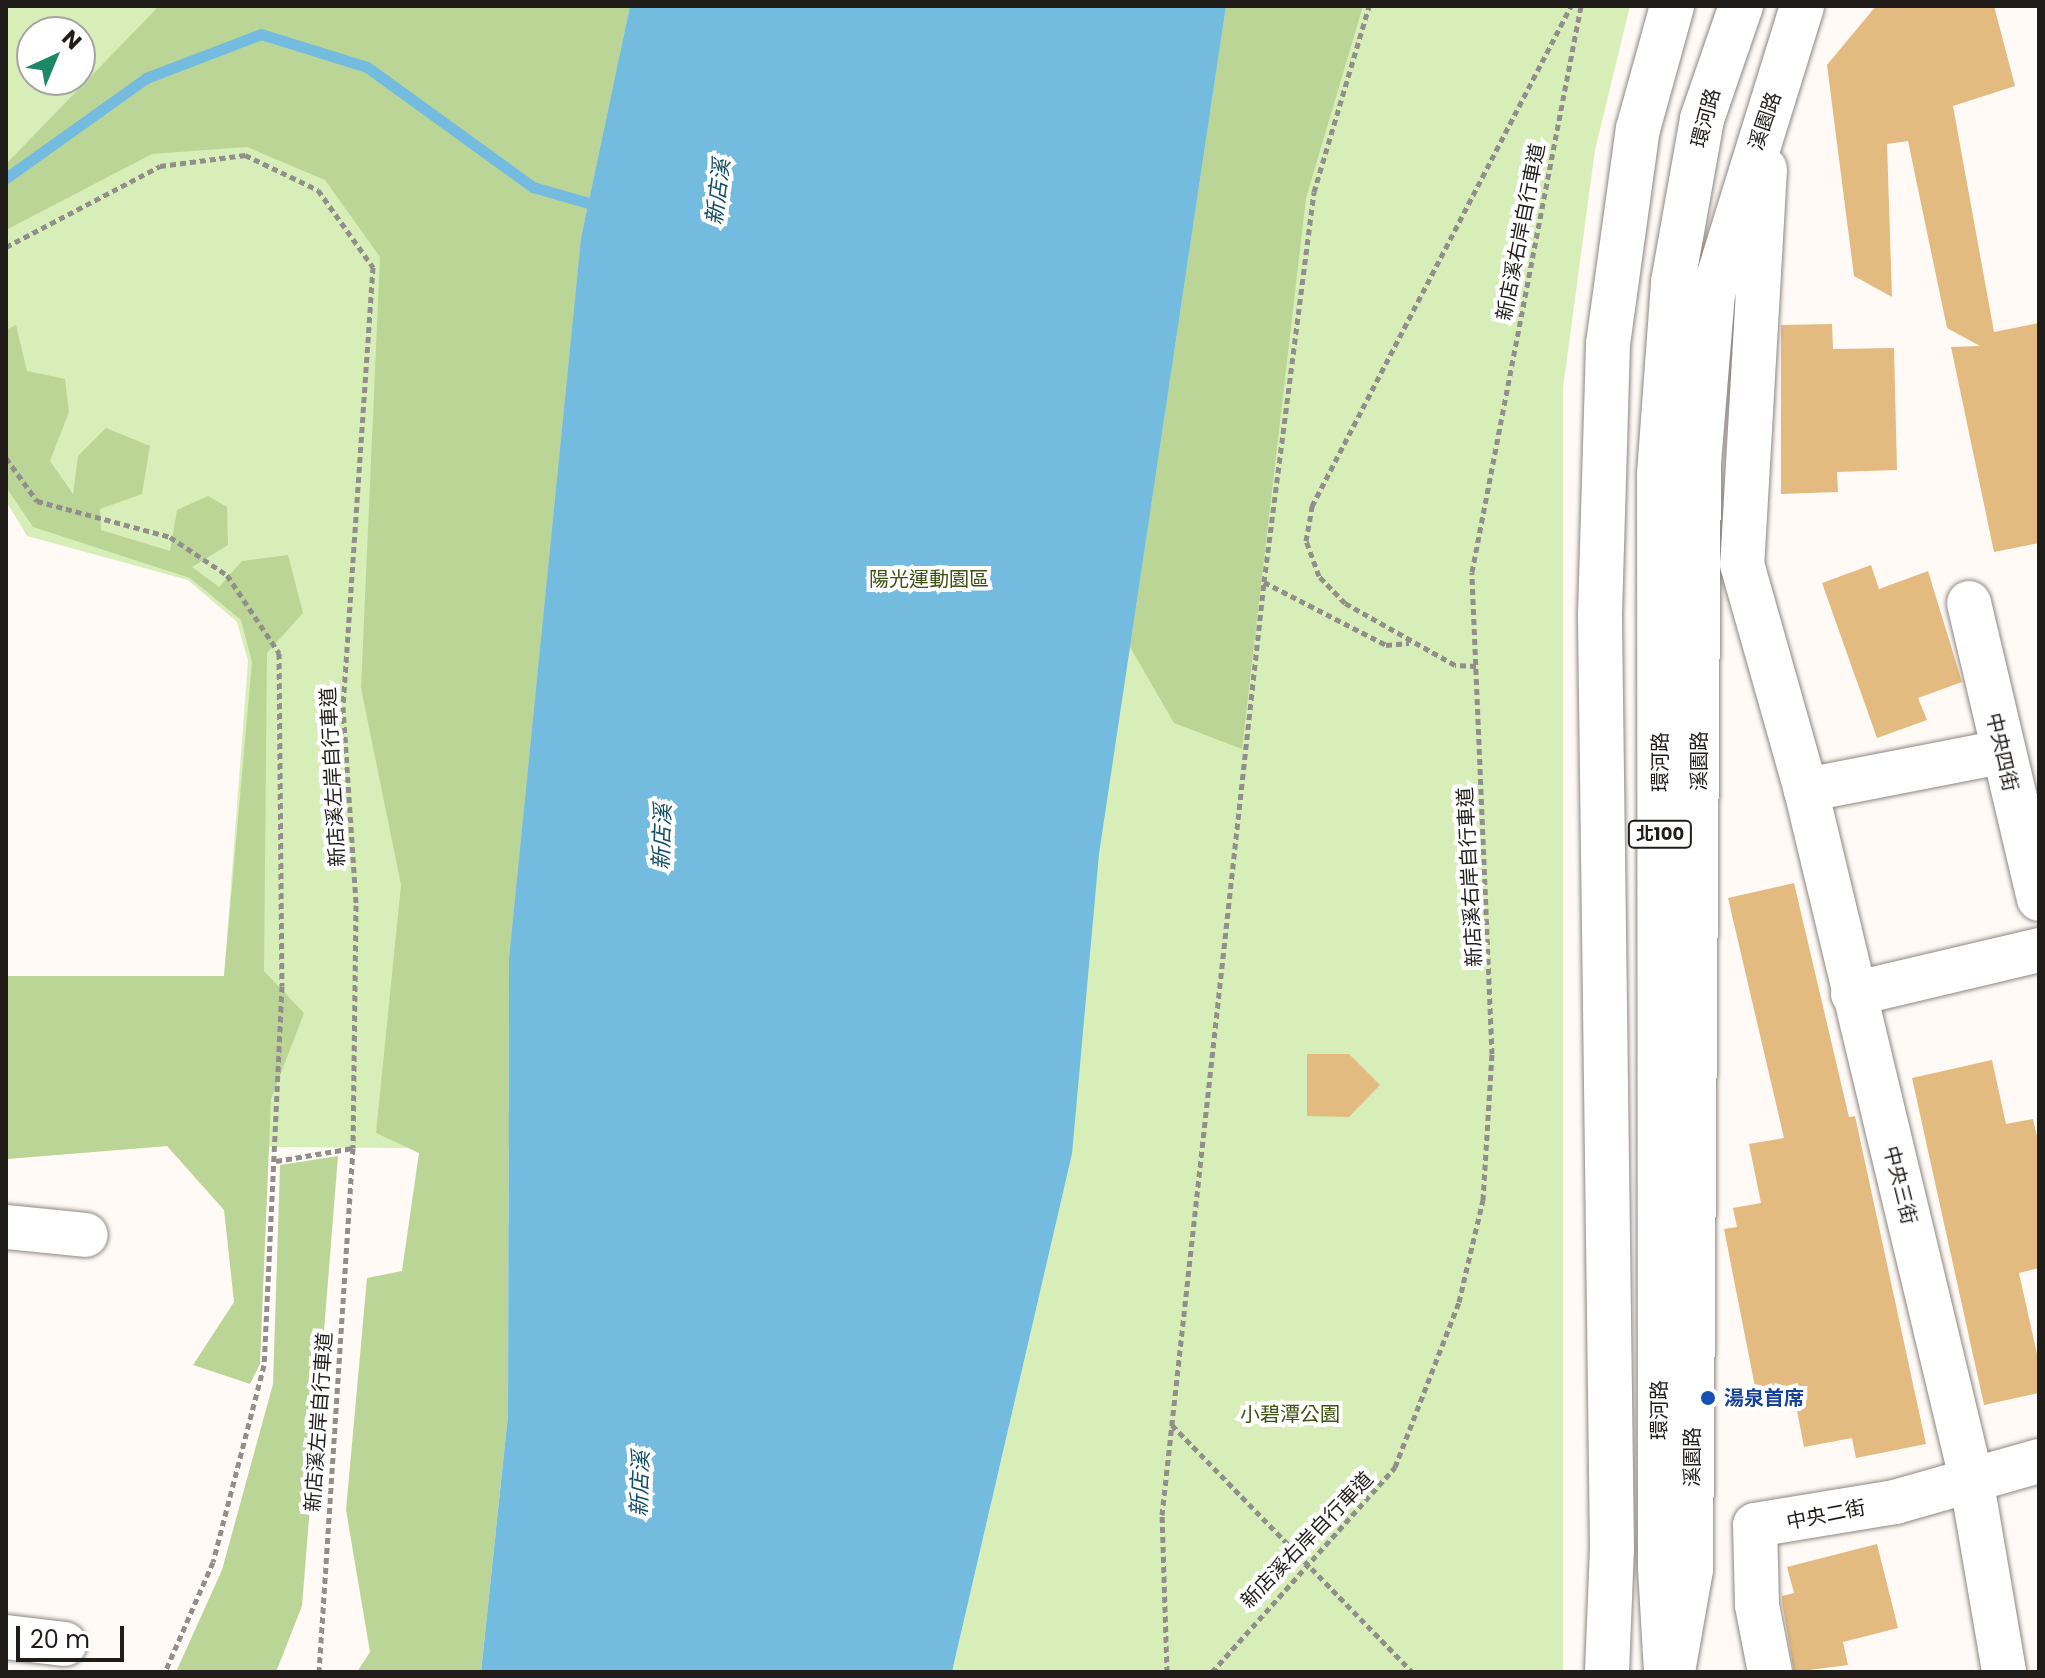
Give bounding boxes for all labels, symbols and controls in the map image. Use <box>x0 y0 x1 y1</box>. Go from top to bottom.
north arrow <box>16 16 96 96</box>
text: N <box>55 23 88 57</box>
street label: 環河路 <box>1687 86 1725 150</box>
street label: 溪園路 <box>1744 89 1786 153</box>
street label: 新店溪右岸自行車道 <box>1492 141 1550 323</box>
water label: 新店溪 <box>701 158 735 226</box>
park label: 陽光運動園區 <box>869 567 989 591</box>
street label: 新店溪左岸自行車道 <box>316 686 350 868</box>
street label: 中央四街 <box>1981 710 2023 794</box>
street label: 溪園路 <box>1687 731 1711 791</box>
street label: 環河路 <box>1648 732 1672 792</box>
street label: 新店溪右岸自行車道 <box>1453 786 1487 968</box>
water label: 新店溪 <box>648 804 676 870</box>
road number: 北100 <box>1626 820 1694 848</box>
street label: 中央三街 <box>1879 1143 1921 1227</box>
street label: 新店溪左岸自行車道 <box>301 1331 337 1513</box>
street label: 環河路 <box>1647 1380 1671 1440</box>
place label: 湯泉首席 <box>1724 1386 1804 1410</box>
marker: 湯泉首席 <box>1699 1389 1717 1407</box>
park label: 小碧潭公園 <box>1240 1402 1340 1426</box>
street label: 溪園路 <box>1680 1427 1704 1487</box>
water label: 新店溪 <box>626 1451 654 1517</box>
street label: 新店溪右岸自行車道 <box>1236 1467 1378 1613</box>
street label: 中央二街 <box>1784 1496 1868 1534</box>
scale bar <box>20 1610 128 1660</box>
text: 20 m <box>30 1623 90 1656</box>

